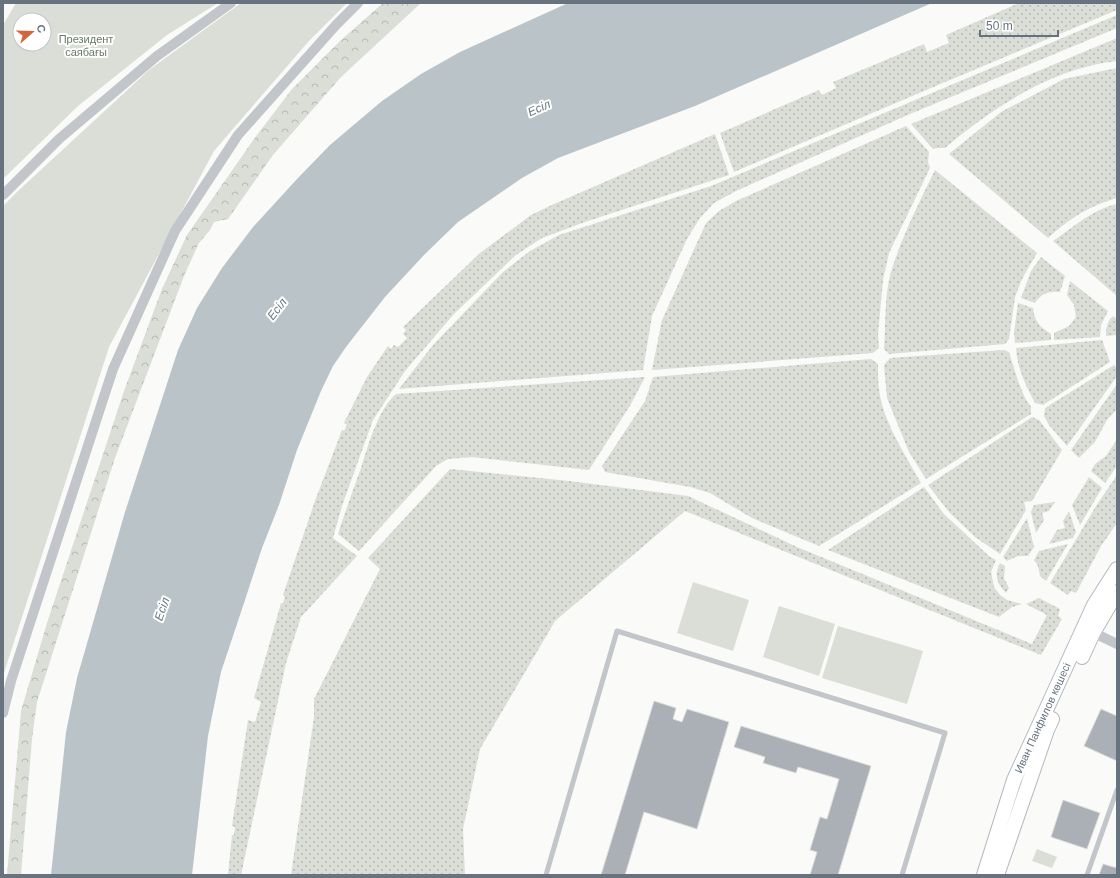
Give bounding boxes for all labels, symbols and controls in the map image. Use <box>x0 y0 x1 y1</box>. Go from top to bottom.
north arrow <box>12 12 52 52</box>
scale bar <box>980 12 1058 38</box>
text: 50 m <box>986 19 1013 33</box>
text: С <box>34 23 48 34</box>
park label: Президент саябағы <box>59 33 113 58</box>
water label: Есіл <box>525 97 553 119</box>
water label: Есіл <box>264 295 290 323</box>
water label: Есіл <box>152 595 173 622</box>
street label: Иван Панфилов көшесі <box>1012 661 1073 775</box>

